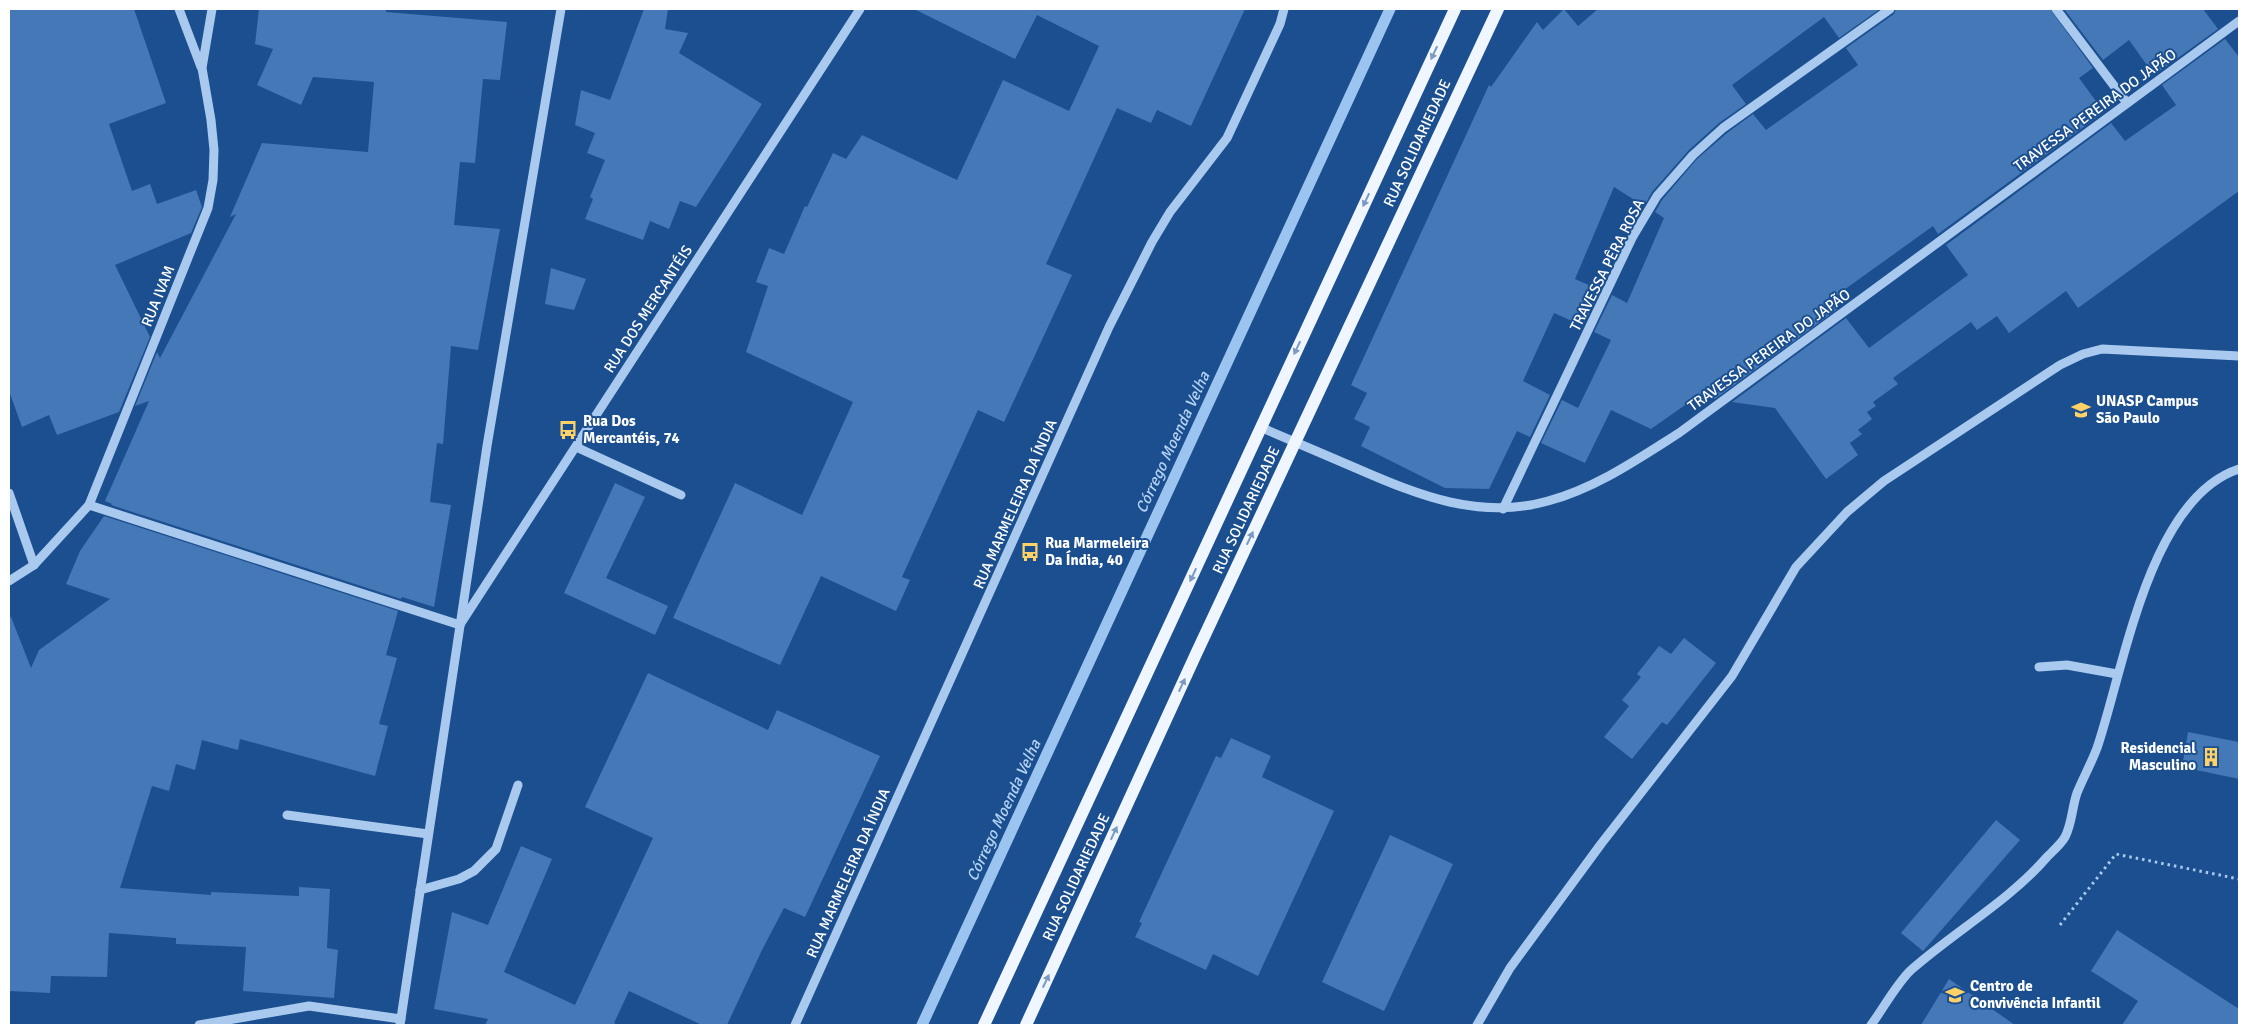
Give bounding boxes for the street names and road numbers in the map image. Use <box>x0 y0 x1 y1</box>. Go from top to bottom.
street label: TRAVESSA PEREIRA DO JAPÃO <box>2010 44 2180 175</box>
street label: RUA SOLIDARIEDADE <box>1380 76 1454 210</box>
street label: TRAVESSA PÊRA ROSA <box>1566 196 1648 334</box>
street label: RUA DOS MERCANTÉIS <box>599 241 696 376</box>
street label: RUA IVAM <box>138 263 178 329</box>
street label: TRAVESSA PEREIRA DO JAPÃO <box>1684 284 1854 415</box>
street label: RUA MARMELEIRA DA ÍNDIA <box>968 416 1061 592</box>
street label: RUA SOLIDARIEDADE <box>1209 443 1283 577</box>
street label: RUA MARMELEIRA DA ÍNDIA <box>801 785 894 961</box>
street label: RUA SOLIDARIEDADE <box>1039 810 1113 944</box>

